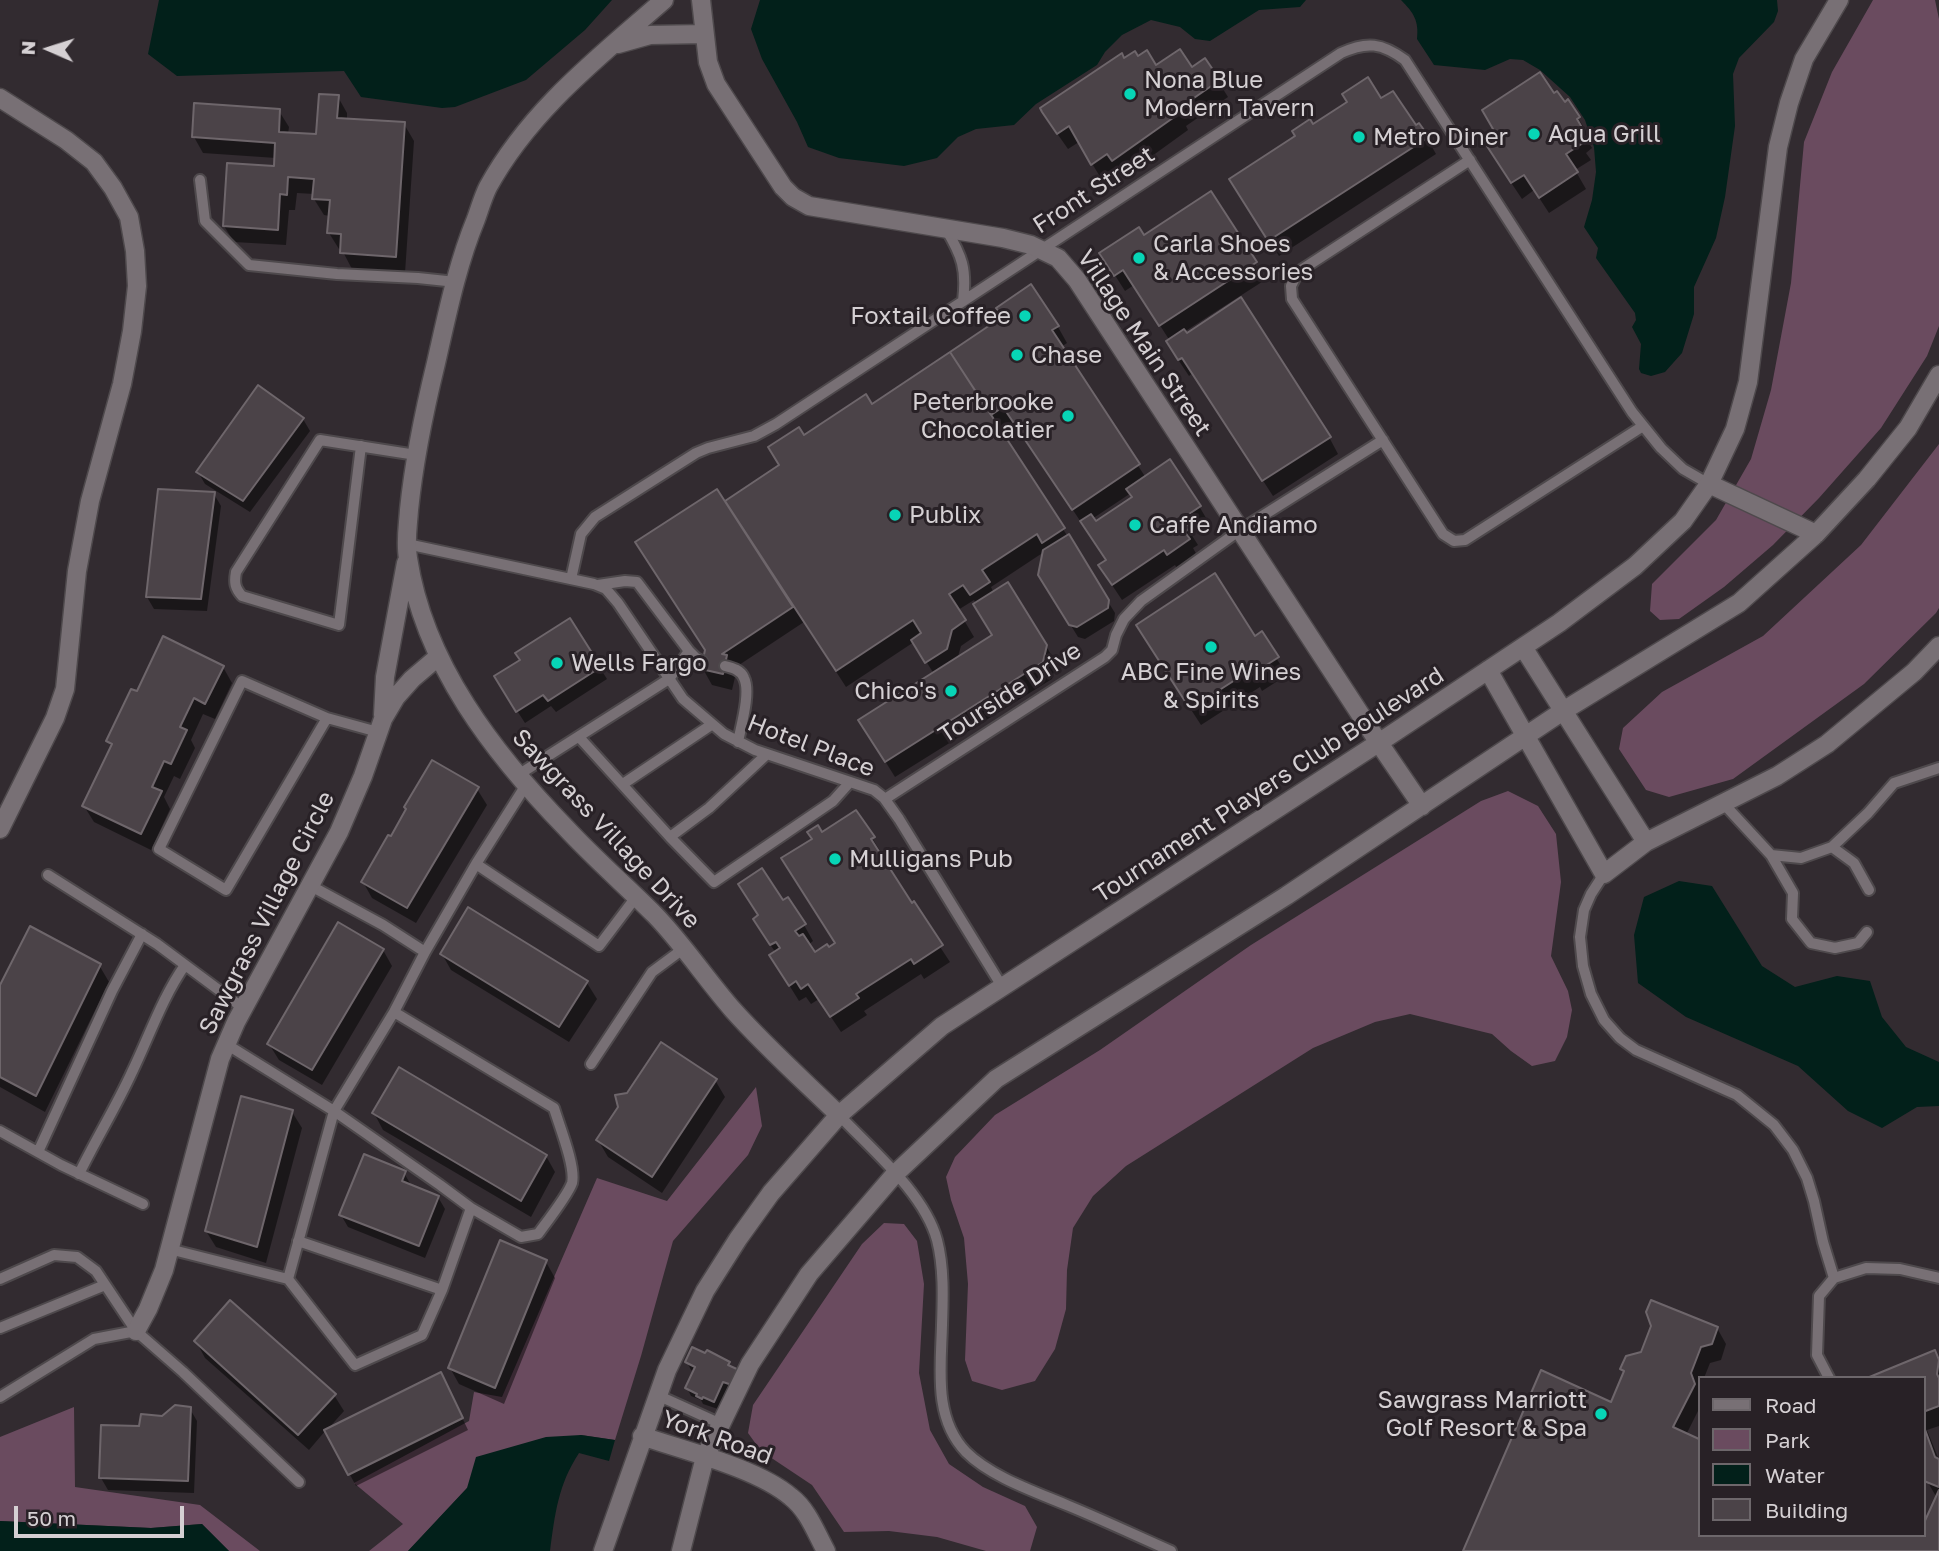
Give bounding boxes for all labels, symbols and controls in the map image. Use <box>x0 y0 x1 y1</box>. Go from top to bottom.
north arrow <box>14 14 84 84</box>
text: N <box>16 40 39 56</box>
place label: Nona Blue Modern Tavern <box>1144 66 1315 122</box>
marker: Nona Blue Modern Tavern <box>1122 86 1138 102</box>
place label: Aqua Grill <box>1548 120 1661 148</box>
place label: Metro Diner <box>1373 123 1508 151</box>
marker: Aqua Grill <box>1526 126 1542 142</box>
marker: Metro Diner <box>1351 129 1367 145</box>
street label: Front Street <box>1028 140 1160 240</box>
place label: Carla Shoes & Accessories <box>1153 230 1313 286</box>
street label: Village Main Street <box>1071 244 1217 442</box>
marker: Carla Shoes & Accessories <box>1131 250 1147 266</box>
place label: Foxtail Coffee <box>850 302 1011 330</box>
marker: Foxtail Coffee <box>1017 308 1033 324</box>
place label: Chase <box>1031 341 1102 369</box>
marker: Chase <box>1009 347 1025 363</box>
place label: Peterbrooke Chocolatier <box>912 388 1054 444</box>
marker: Peterbrooke Chocolatier <box>1060 408 1076 424</box>
place label: Publix <box>909 501 981 529</box>
marker: Publix <box>887 507 903 523</box>
place label: Caffe Andiamo <box>1149 511 1318 539</box>
marker: Caffe Andiamo <box>1127 517 1143 533</box>
street label: Tourside Drive <box>933 636 1087 750</box>
marker: ABC Fine Wines & Spirits <box>1203 639 1219 655</box>
place label: Wells Fargo <box>571 649 707 677</box>
marker: Wells Fargo <box>549 655 565 671</box>
place label: ABC Fine Wines & Spirits <box>1121 658 1301 714</box>
street label: Tournament Players Club Boulevard <box>1089 661 1449 909</box>
place label: Chico's <box>854 677 937 705</box>
marker: Chico's <box>943 683 959 699</box>
street label: Hotel Place <box>743 709 879 783</box>
street label: Sawgrass Village Drive <box>506 723 706 935</box>
street label: Sawgrass Village Circle <box>193 787 341 1039</box>
place label: Mulligans Pub <box>849 845 1013 873</box>
marker: Mulligans Pub <box>827 851 843 867</box>
legend <box>1698 1376 1925 1537</box>
place label: Sawgrass Marriott Golf Resort & Spa <box>1378 1386 1587 1442</box>
text: Road <box>1765 1392 1816 1418</box>
street label: York Road <box>658 1405 776 1471</box>
marker: Sawgrass Marriott Golf Resort & Spa <box>1593 1406 1609 1422</box>
text: Park <box>1765 1427 1810 1453</box>
text: Water <box>1765 1462 1825 1488</box>
scale bar <box>18 1492 187 1536</box>
text: Building <box>1765 1497 1848 1523</box>
text: 50 m <box>27 1505 76 1531</box>

